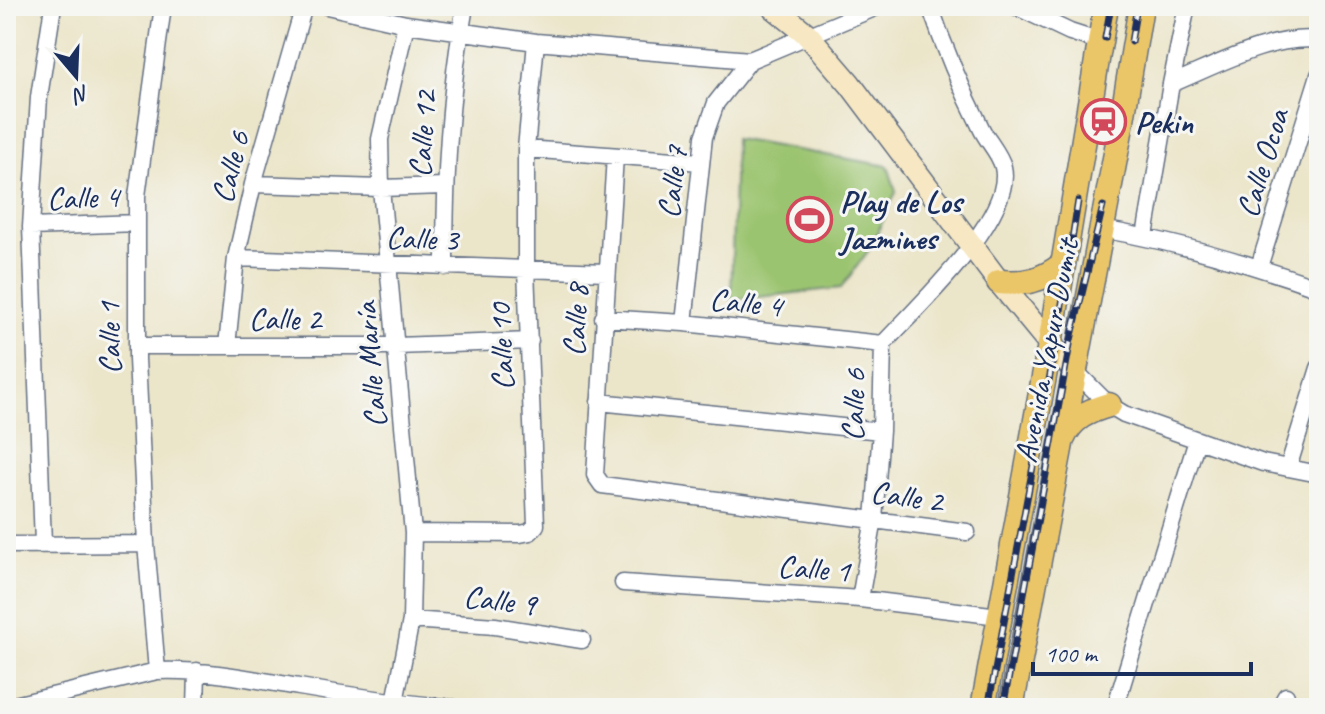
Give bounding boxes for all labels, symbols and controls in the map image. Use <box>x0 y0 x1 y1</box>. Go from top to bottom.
north arrow <box>36 36 116 116</box>
text: N <box>68 79 93 111</box>
street label: Calle 12 <box>399 87 446 179</box>
station icon: Pekin <box>1080 98 1128 146</box>
place label: Pekin <box>1135 102 1194 143</box>
street label: Calle Ocoa <box>1227 102 1299 222</box>
street label: Calle 6 <box>201 125 260 207</box>
street label: Calle 7 <box>648 142 697 221</box>
street label: Calle 4 <box>46 176 124 219</box>
place label: Play de Los Jazmines <box>838 181 964 259</box>
sports icon: Play de Los Jazmines <box>785 195 833 243</box>
street label: Calle 3 <box>385 217 461 260</box>
street label: Avenida Yapur Dumit <box>1005 233 1089 466</box>
street label: Calle 4 <box>708 278 788 327</box>
street label: Calle 8 <box>553 280 598 357</box>
street label: Calle 2 <box>249 298 324 339</box>
street label: Calle María <box>344 299 396 429</box>
street label: Calle 1 <box>88 300 131 375</box>
street label: Calle 10 <box>479 300 524 391</box>
street label: Calle 6 <box>832 367 875 442</box>
street label: Calle 2 <box>868 471 948 522</box>
street label: Calle 1 <box>776 546 853 592</box>
street label: Calle 9 <box>461 576 541 626</box>
scale bar <box>1033 626 1251 676</box>
text: 100 m <box>1045 639 1099 669</box>

